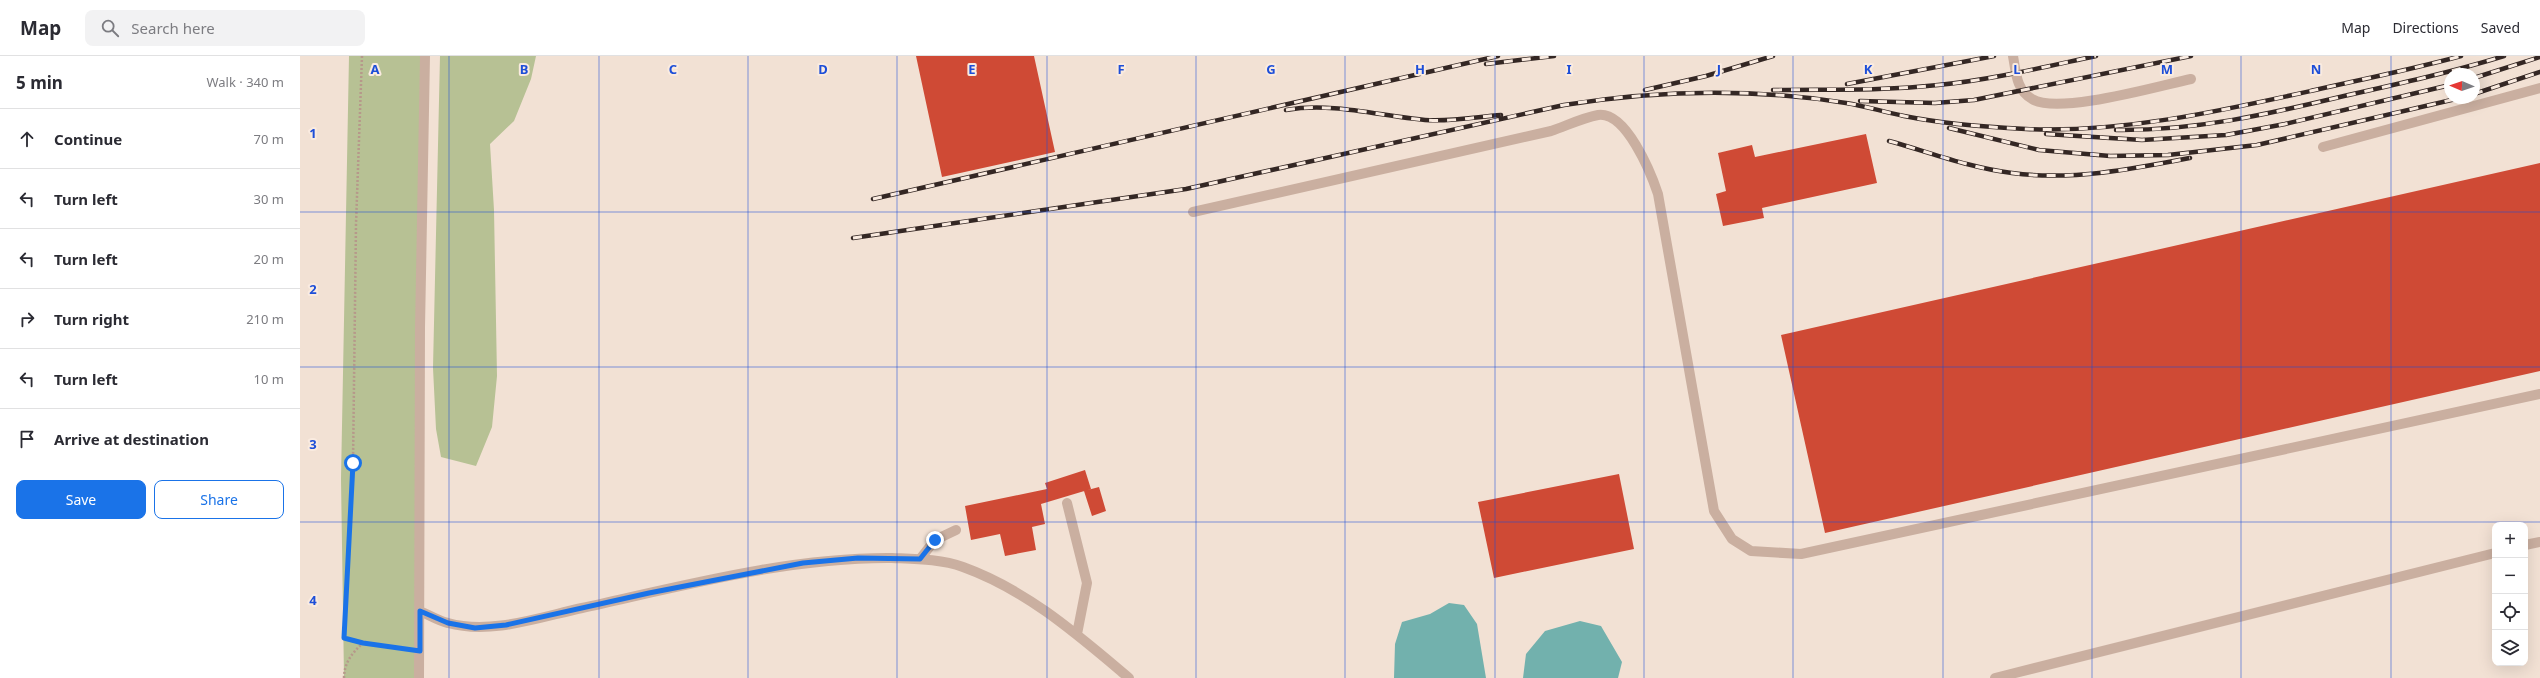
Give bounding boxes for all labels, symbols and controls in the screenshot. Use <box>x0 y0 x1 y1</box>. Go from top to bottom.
search box <box>85 10 365 46</box>
text: Map <box>20 15 61 41</box>
icon: search <box>99 17 121 39</box>
text: Search here <box>131 18 215 38</box>
text: Map <box>2341 18 2370 37</box>
text: Directions <box>2392 18 2459 37</box>
text: Saved <box>2481 18 2520 37</box>
text: A <box>371 60 380 78</box>
text: B <box>520 60 528 78</box>
text: C <box>669 60 677 78</box>
text: D <box>818 60 828 78</box>
text: E <box>968 60 976 78</box>
text: F <box>1117 60 1125 78</box>
text: G <box>1266 60 1276 78</box>
text: H <box>1415 60 1425 78</box>
text: I <box>1566 60 1572 78</box>
text: J <box>1716 60 1721 78</box>
text: K <box>1864 60 1873 78</box>
text: L <box>2013 60 2021 78</box>
text: M <box>2161 60 2173 78</box>
text: N <box>2311 60 2321 78</box>
north arrow <box>2444 68 2480 104</box>
text: 5 min <box>16 71 63 94</box>
text: Walk · 340 m <box>206 73 284 91</box>
text: 1 <box>309 124 317 142</box>
icon: ahead <box>16 128 38 150</box>
text: Continue <box>54 129 122 149</box>
text: 70 m <box>254 130 284 148</box>
icon: left <box>16 188 38 210</box>
text: Turn left <box>54 189 118 209</box>
text: 30 m <box>254 190 284 208</box>
icon: left <box>16 248 38 270</box>
text: Turn left <box>54 249 118 269</box>
text: 20 m <box>254 250 284 268</box>
text: 2 <box>309 280 317 298</box>
icon: right <box>16 308 38 330</box>
text: Turn right <box>54 309 129 329</box>
text: 210 m <box>246 310 284 328</box>
icon: left <box>16 368 38 390</box>
text: Turn left <box>54 369 118 389</box>
text: 10 m <box>254 370 284 388</box>
icon: arrive <box>16 428 38 450</box>
text: Arrive at destination <box>54 429 209 449</box>
text: 3 <box>309 435 317 453</box>
route start <box>344 454 362 472</box>
button: Save <box>16 480 146 519</box>
button: Share <box>154 480 284 519</box>
map controls <box>2492 522 2528 666</box>
button: + <box>2492 522 2528 558</box>
route end <box>926 531 944 549</box>
button: − <box>2492 558 2528 594</box>
text: 4 <box>309 591 317 609</box>
button: locate <box>2492 594 2528 630</box>
button: layers <box>2492 630 2528 666</box>

